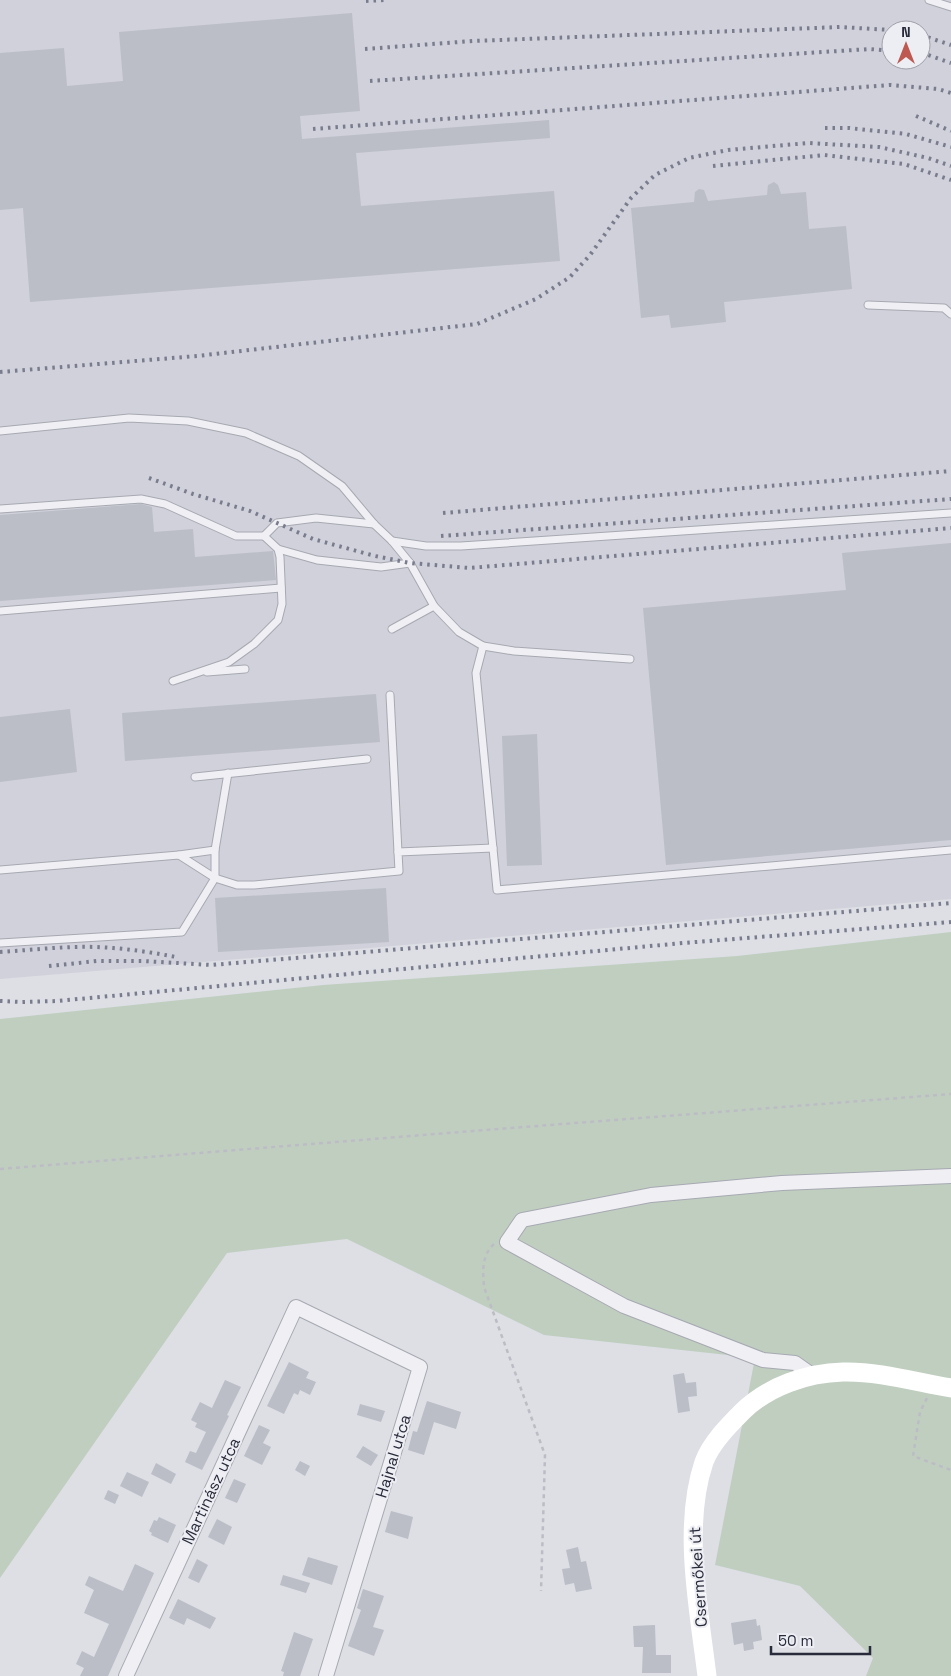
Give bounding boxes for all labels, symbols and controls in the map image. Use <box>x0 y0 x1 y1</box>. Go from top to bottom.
north arrow <box>881 20 931 70</box>
text: N <box>901 23 911 41</box>
street label: Hajnal utca <box>370 1412 416 1500</box>
street label: Martinász utca <box>177 1434 245 1548</box>
street label: Csermőkei út <box>684 1526 712 1628</box>
scale bar <box>771 1624 870 1656</box>
text: 50 m <box>778 1631 813 1650</box>

